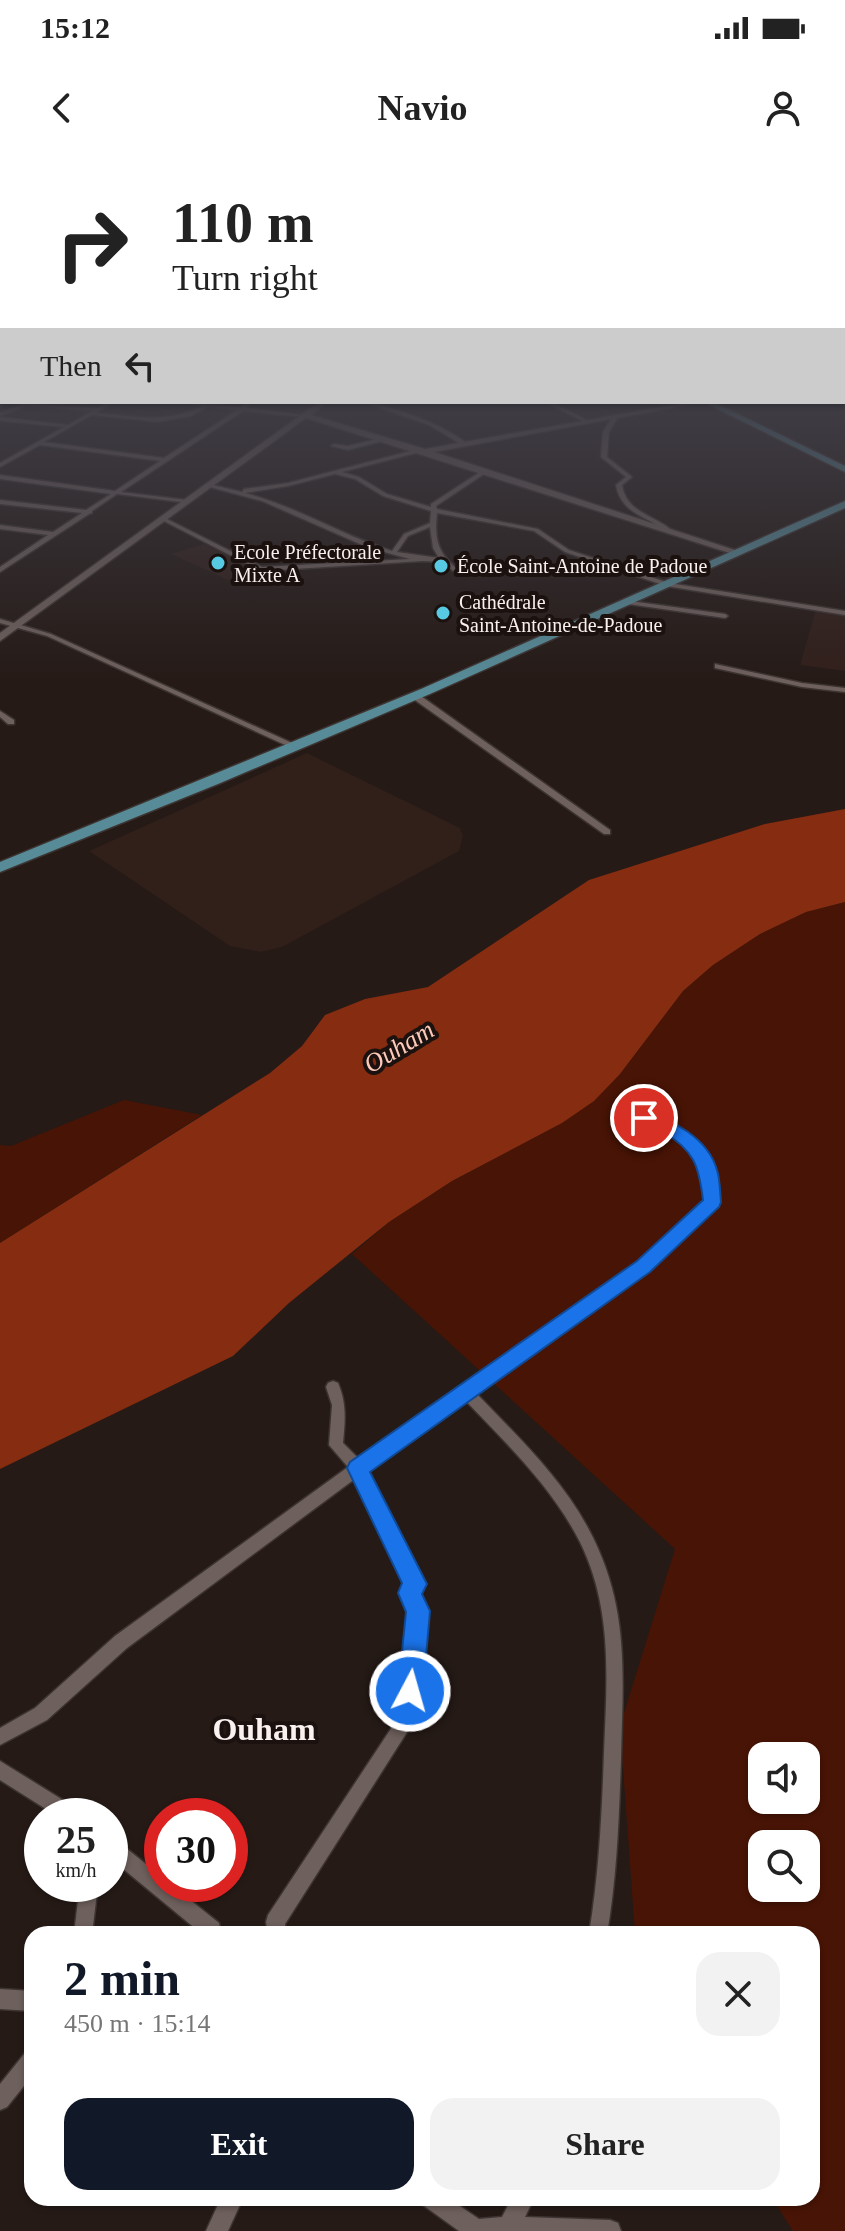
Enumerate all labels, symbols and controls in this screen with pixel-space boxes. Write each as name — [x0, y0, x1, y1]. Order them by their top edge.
text: 15:12 — [40, 11, 110, 44]
icon: back — [40, 86, 84, 130]
icon: person — [761, 86, 805, 130]
text: Navio — [378, 88, 468, 128]
icon: right — [40, 192, 144, 296]
text: 110 m — [172, 192, 314, 254]
text: Turn right — [172, 258, 318, 298]
icon: left — [118, 344, 162, 388]
text: Then — [40, 349, 102, 382]
place label: Ecole Préfectorale Mixte A — [234, 541, 381, 586]
marker: Ecole Préfectorale Mixte A — [209, 554, 227, 572]
place label: École Saint-Antoine de Padoue — [457, 555, 708, 577]
marker: École Saint-Antoine de Padoue — [432, 557, 450, 575]
place label: Cathédrale Saint-Antoine-de-Padoue — [459, 591, 662, 636]
marker: Cathédrale Saint-Antoine-de-Padoue — [434, 604, 452, 622]
water label: Ouham — [359, 1015, 439, 1079]
pin — [610, 1084, 678, 1152]
icon: arrive — [622, 1096, 666, 1140]
position arrow — [368, 1649, 452, 1733]
district label: Ouham — [212, 1711, 316, 1747]
map controls — [748, 1742, 820, 1902]
button: sound — [748, 1742, 820, 1814]
speed limit sign: 30 — [144, 1798, 248, 1902]
text: 25 — [56, 1817, 96, 1862]
button: search — [748, 1830, 820, 1902]
text: km/h — [55, 1859, 97, 1881]
text: 2 min — [64, 1952, 180, 2005]
button: close — [696, 1952, 780, 2036]
text: 450 m · 15:14 — [64, 2009, 211, 2038]
button: Exit — [64, 2098, 414, 2190]
button: Share — [430, 2098, 780, 2190]

